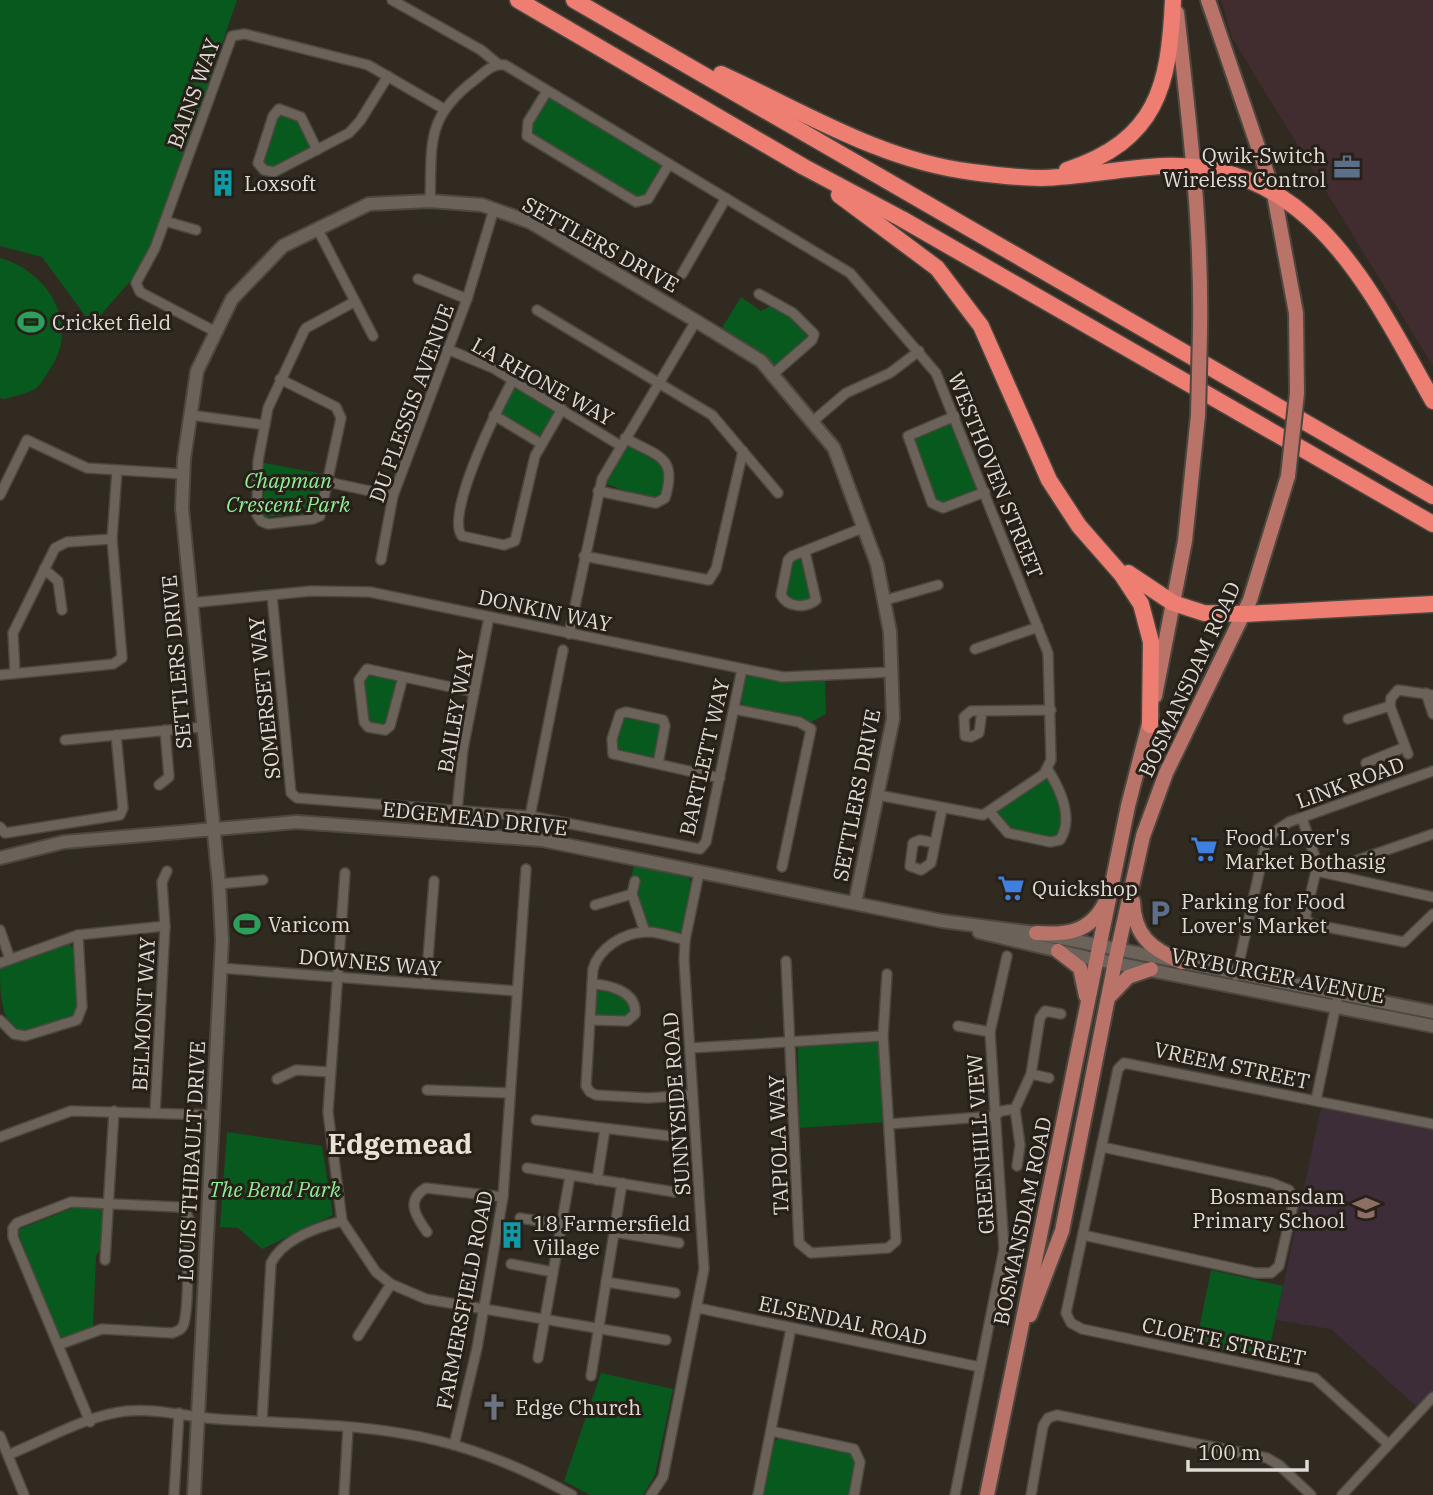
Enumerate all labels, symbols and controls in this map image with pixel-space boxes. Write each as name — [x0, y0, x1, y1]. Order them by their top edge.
street label: BAINS WAY — [160, 34, 226, 152]
place label: Qwik-Switch Wireless Control — [1162, 141, 1326, 193]
office icon: Qwik-Switch Wireless Control — [1332, 152, 1362, 182]
building icon: Loxsoft — [208, 168, 238, 198]
place label: Loxsoft — [244, 169, 316, 197]
street label: SETTLERS DRIVE — [518, 189, 684, 299]
street label: DU PLESSIS AVENUE — [362, 300, 460, 506]
sports icon: Cricket field — [16, 307, 46, 337]
place label: Cricket field — [52, 308, 171, 336]
street label: LA RHONE WAY — [467, 330, 619, 432]
street label: WESTHOVEN STREET — [942, 368, 1050, 582]
park label: Chapman Crescent Park — [226, 466, 351, 518]
street label: SETTLERS DRIVE — [154, 574, 198, 750]
street label: BOSMANSDAM ROAD — [1131, 577, 1247, 781]
street label: DONKIN WAY — [476, 582, 614, 638]
street label: SOMERSET WAY — [242, 615, 286, 781]
street label: BAILEY WAY — [430, 647, 480, 775]
street label: BARTLETT WAY — [672, 676, 736, 838]
street label: SETTLERS DRIVE — [826, 707, 886, 883]
street label: LINK ROAD — [1292, 749, 1408, 815]
street label: EDGEMEAD DRIVE — [381, 794, 569, 842]
place label: Food Lover's Market Bothasig — [1225, 823, 1386, 875]
supermarket icon: Food Lover's Market Bothasig — [1189, 834, 1219, 864]
supermarket icon: Quickshop — [996, 873, 1026, 903]
place label: Quickshop — [1032, 874, 1138, 902]
place label: Parking for Food Lover's Market — [1181, 887, 1346, 939]
parking icon: Parking for Food Lover's Market — [1145, 898, 1175, 928]
sports icon: Varicom — [232, 909, 262, 939]
place label: Varicom — [268, 910, 350, 938]
street label: BELMONT WAY — [125, 936, 161, 1092]
street label: VRYBURGER AVENUE — [1169, 940, 1387, 1010]
street label: DOWNES WAY — [297, 942, 443, 982]
street label: SUNNYSIDE ROAD — [656, 1011, 696, 1197]
street label: VREEM STREET — [1151, 1035, 1313, 1095]
street label: LOUIS THIBAULT DRIVE — [171, 1040, 211, 1282]
street label: GREENHILL VIEW — [960, 1053, 1000, 1235]
street label: TAPIOLA WAY — [762, 1074, 794, 1216]
street label: BOSMANSDAM ROAD — [986, 1114, 1058, 1328]
district label: Edgemead — [328, 1125, 472, 1162]
park label: The Bend Park — [209, 1175, 342, 1203]
place label: Bosmansdam Primary School — [1192, 1182, 1345, 1234]
street label: FARMERSFIELD ROAD — [429, 1188, 499, 1412]
school or university icon: Bosmansdam Primary School — [1351, 1193, 1381, 1223]
place label: 18 Farmersfield Village — [533, 1209, 691, 1261]
building icon: 18 Farmersfield Village — [497, 1220, 527, 1250]
street label: ELSENDAL ROAD — [756, 1288, 930, 1352]
street label: CLOETE STREET — [1140, 1310, 1308, 1372]
church icon: Edge Church — [479, 1392, 509, 1422]
place label: Edge Church — [515, 1393, 641, 1421]
scale bar — [1188, 1428, 1307, 1472]
text: 100 m — [1198, 1438, 1261, 1466]

